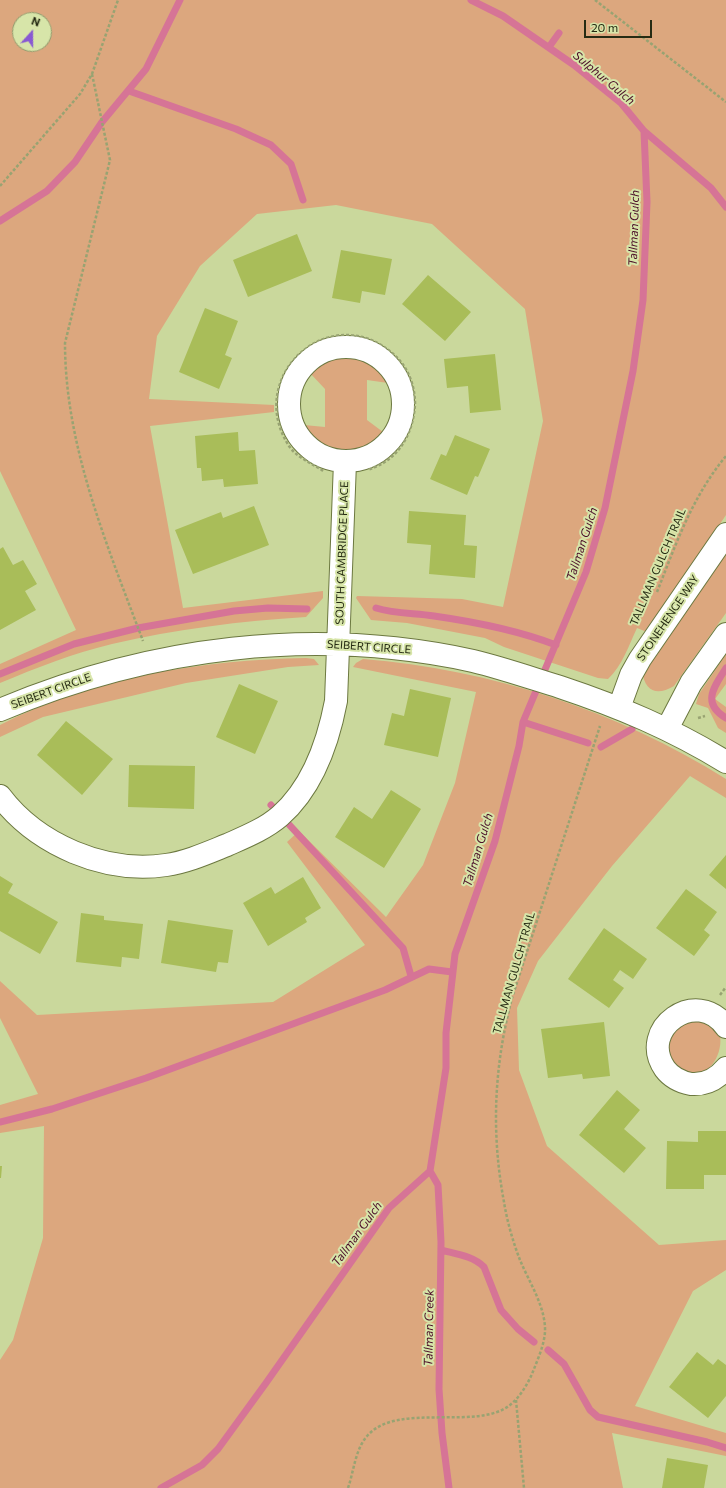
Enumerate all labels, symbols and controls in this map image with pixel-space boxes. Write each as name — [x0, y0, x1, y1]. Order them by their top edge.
north arrow — [12, 12, 52, 52]
scale bar — [586, 12, 654, 38]
text: N — [30, 14, 42, 29]
text: 20 m — [591, 20, 618, 34]
water label: Sulphur Gulch — [570, 48, 638, 108]
water label: Tallman Gulch — [625, 190, 643, 266]
street label: SOUTH CAMBRIDGE PLACE — [333, 481, 351, 625]
water label: Tallman Gulch — [563, 505, 601, 583]
street label: TALLMAN GULCH TRAIL — [627, 506, 689, 628]
street label: STONEHENGE WAY — [634, 573, 702, 663]
street label: SEIBERT CIRCLE — [327, 637, 411, 657]
street label: SEIBERT CIRCLE — [9, 670, 93, 712]
water label: Tallman Gulch — [460, 811, 496, 889]
street label: TALLMAN GULCH TRAIL — [490, 910, 538, 1036]
water label: Tallman Gulch — [329, 1199, 385, 1269]
water label: Tallman Creek — [421, 1289, 437, 1367]

